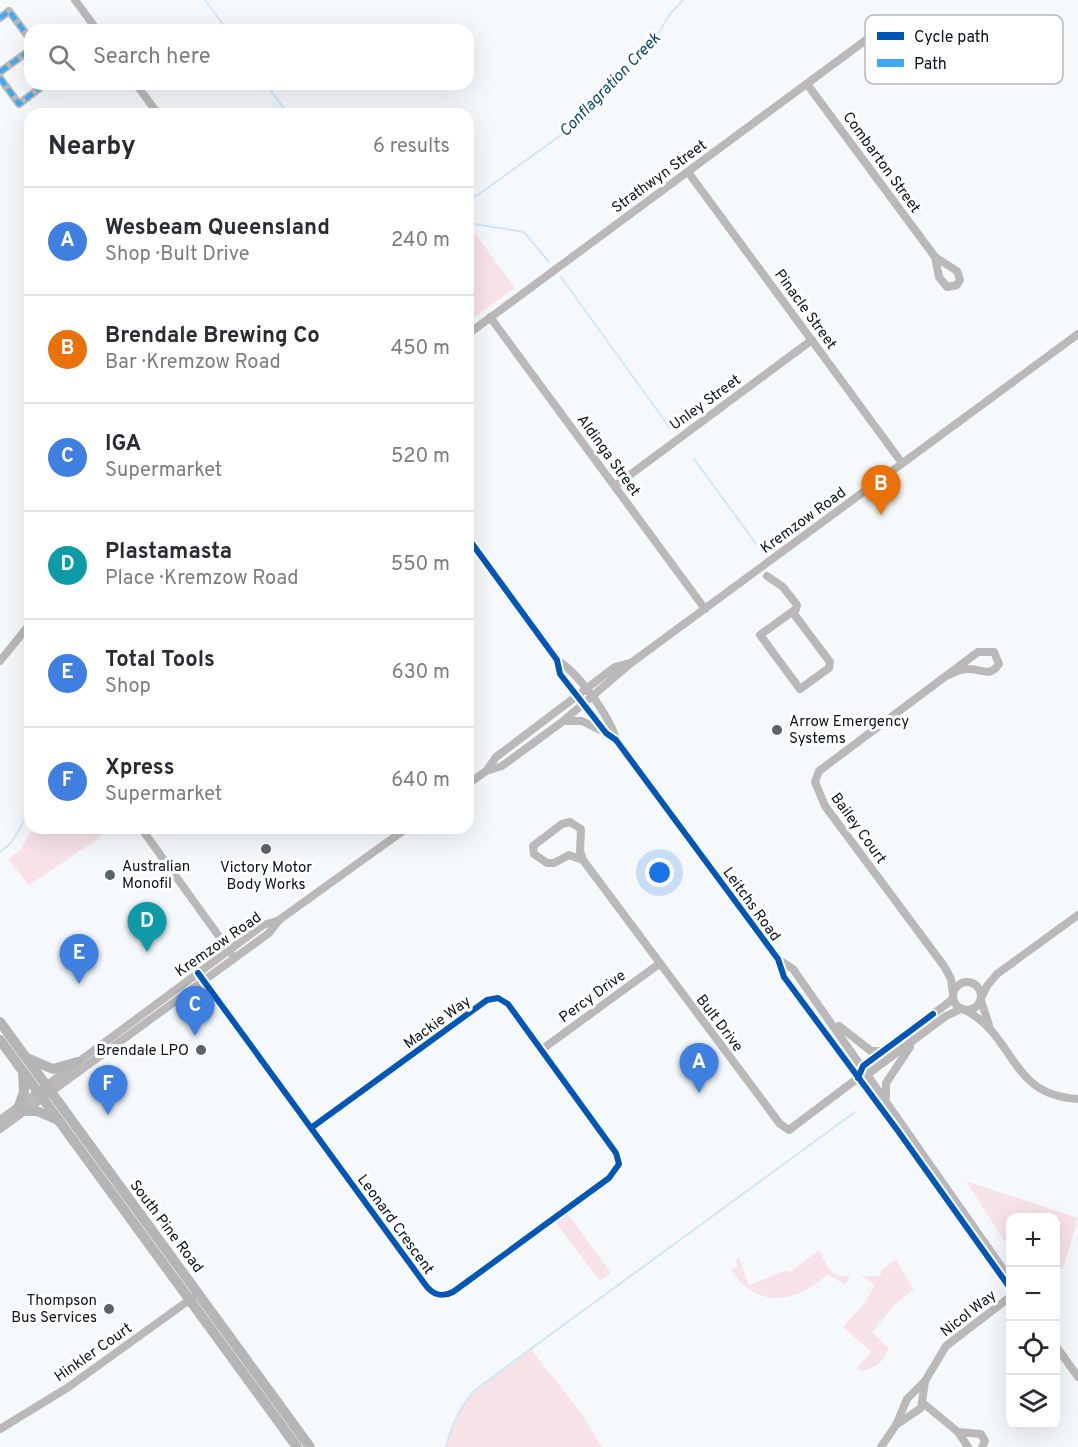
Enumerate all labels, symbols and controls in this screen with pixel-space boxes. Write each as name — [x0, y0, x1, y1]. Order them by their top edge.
legend — [865, 15, 1063, 84]
search box — [24, 24, 474, 90]
water label: Conflagration Creek — [556, 28, 666, 142]
text: Cycle path — [914, 28, 989, 48]
icon: search — [45, 41, 78, 74]
text: Search here — [93, 44, 211, 71]
text: Path — [914, 55, 947, 75]
street label: Combarton Street — [838, 108, 924, 217]
text: Nearby — [48, 131, 136, 164]
text: 6 results — [373, 134, 450, 160]
street label: Strathwyn Street — [609, 136, 711, 218]
text: Wesbeam Queensland — [105, 215, 330, 242]
text: A — [60, 228, 75, 254]
text: 240 m — [391, 228, 450, 254]
text: Shop · Bult Drive — [105, 242, 250, 268]
street label: Pinacle Street — [769, 266, 840, 354]
text: Brendale Brewing Co — [105, 323, 320, 350]
text: B — [61, 336, 74, 362]
text: 450 m — [391, 336, 450, 362]
text: Bar · Kremzow Road — [105, 350, 281, 376]
street label: Unley Street — [667, 371, 745, 435]
street label: Aldinga Street — [572, 411, 644, 500]
text: IGA — [105, 431, 141, 458]
text: C — [61, 444, 74, 470]
text: 520 m — [391, 444, 450, 470]
text: Supermarket — [105, 458, 222, 484]
pin: B — [862, 466, 900, 515]
street label: Kremzow Road — [757, 484, 850, 559]
text: Plastamasta — [105, 539, 232, 566]
text: D — [60, 552, 75, 578]
text: 550 m — [391, 552, 450, 578]
text: Place · Kremzow Road — [105, 566, 299, 592]
text: Total Tools — [105, 647, 215, 674]
text: E — [61, 660, 74, 686]
text: 630 m — [392, 660, 450, 686]
text: Shop — [105, 674, 151, 700]
place label: Arrow Emergency Systems — [789, 713, 909, 749]
marker: Arrow Emergency Systems — [770, 723, 784, 737]
text: Xpress — [105, 755, 175, 782]
text: F — [62, 768, 73, 794]
text: 640 m — [391, 768, 450, 794]
text: Supermarket — [105, 782, 222, 808]
street label: Bailey Court — [826, 790, 890, 868]
marker: Victory Motor Body Works — [259, 842, 273, 856]
place label: Australian Monofil — [122, 858, 190, 894]
your location — [645, 858, 674, 887]
place label: Victory Motor Body Works — [220, 859, 312, 895]
street label: Leitchs Road — [718, 864, 784, 946]
marker: Australian Monofil — [103, 868, 117, 882]
pin: D — [128, 902, 166, 952]
street label: Kremzow Road — [172, 909, 266, 982]
pin: E — [60, 934, 98, 984]
street label: Percy Drive — [556, 967, 630, 1028]
pin: C — [176, 986, 214, 1036]
street label: Bult Drive — [691, 991, 747, 1056]
street label: Mackie Way — [401, 992, 475, 1054]
place label: Brendale LPO — [96, 1042, 189, 1061]
marker: Brendale LPO — [194, 1043, 208, 1057]
pin: A — [680, 1044, 718, 1093]
pin: F — [88, 1066, 128, 1115]
street label: Leonard Crescent — [352, 1171, 437, 1279]
street label: South Pine Road — [125, 1177, 207, 1277]
map controls — [1006, 1213, 1060, 1429]
button: + — [1006, 1213, 1060, 1267]
button: − — [1006, 1267, 1060, 1321]
street label: Nicol Way — [937, 1286, 1001, 1342]
place label: Thompson Bus Services — [11, 1292, 97, 1328]
marker: Thompson Bus Services — [102, 1302, 116, 1316]
street label: Hinkler Court — [51, 1319, 136, 1387]
button: locate — [1006, 1321, 1060, 1375]
button: layers — [1006, 1375, 1060, 1429]

